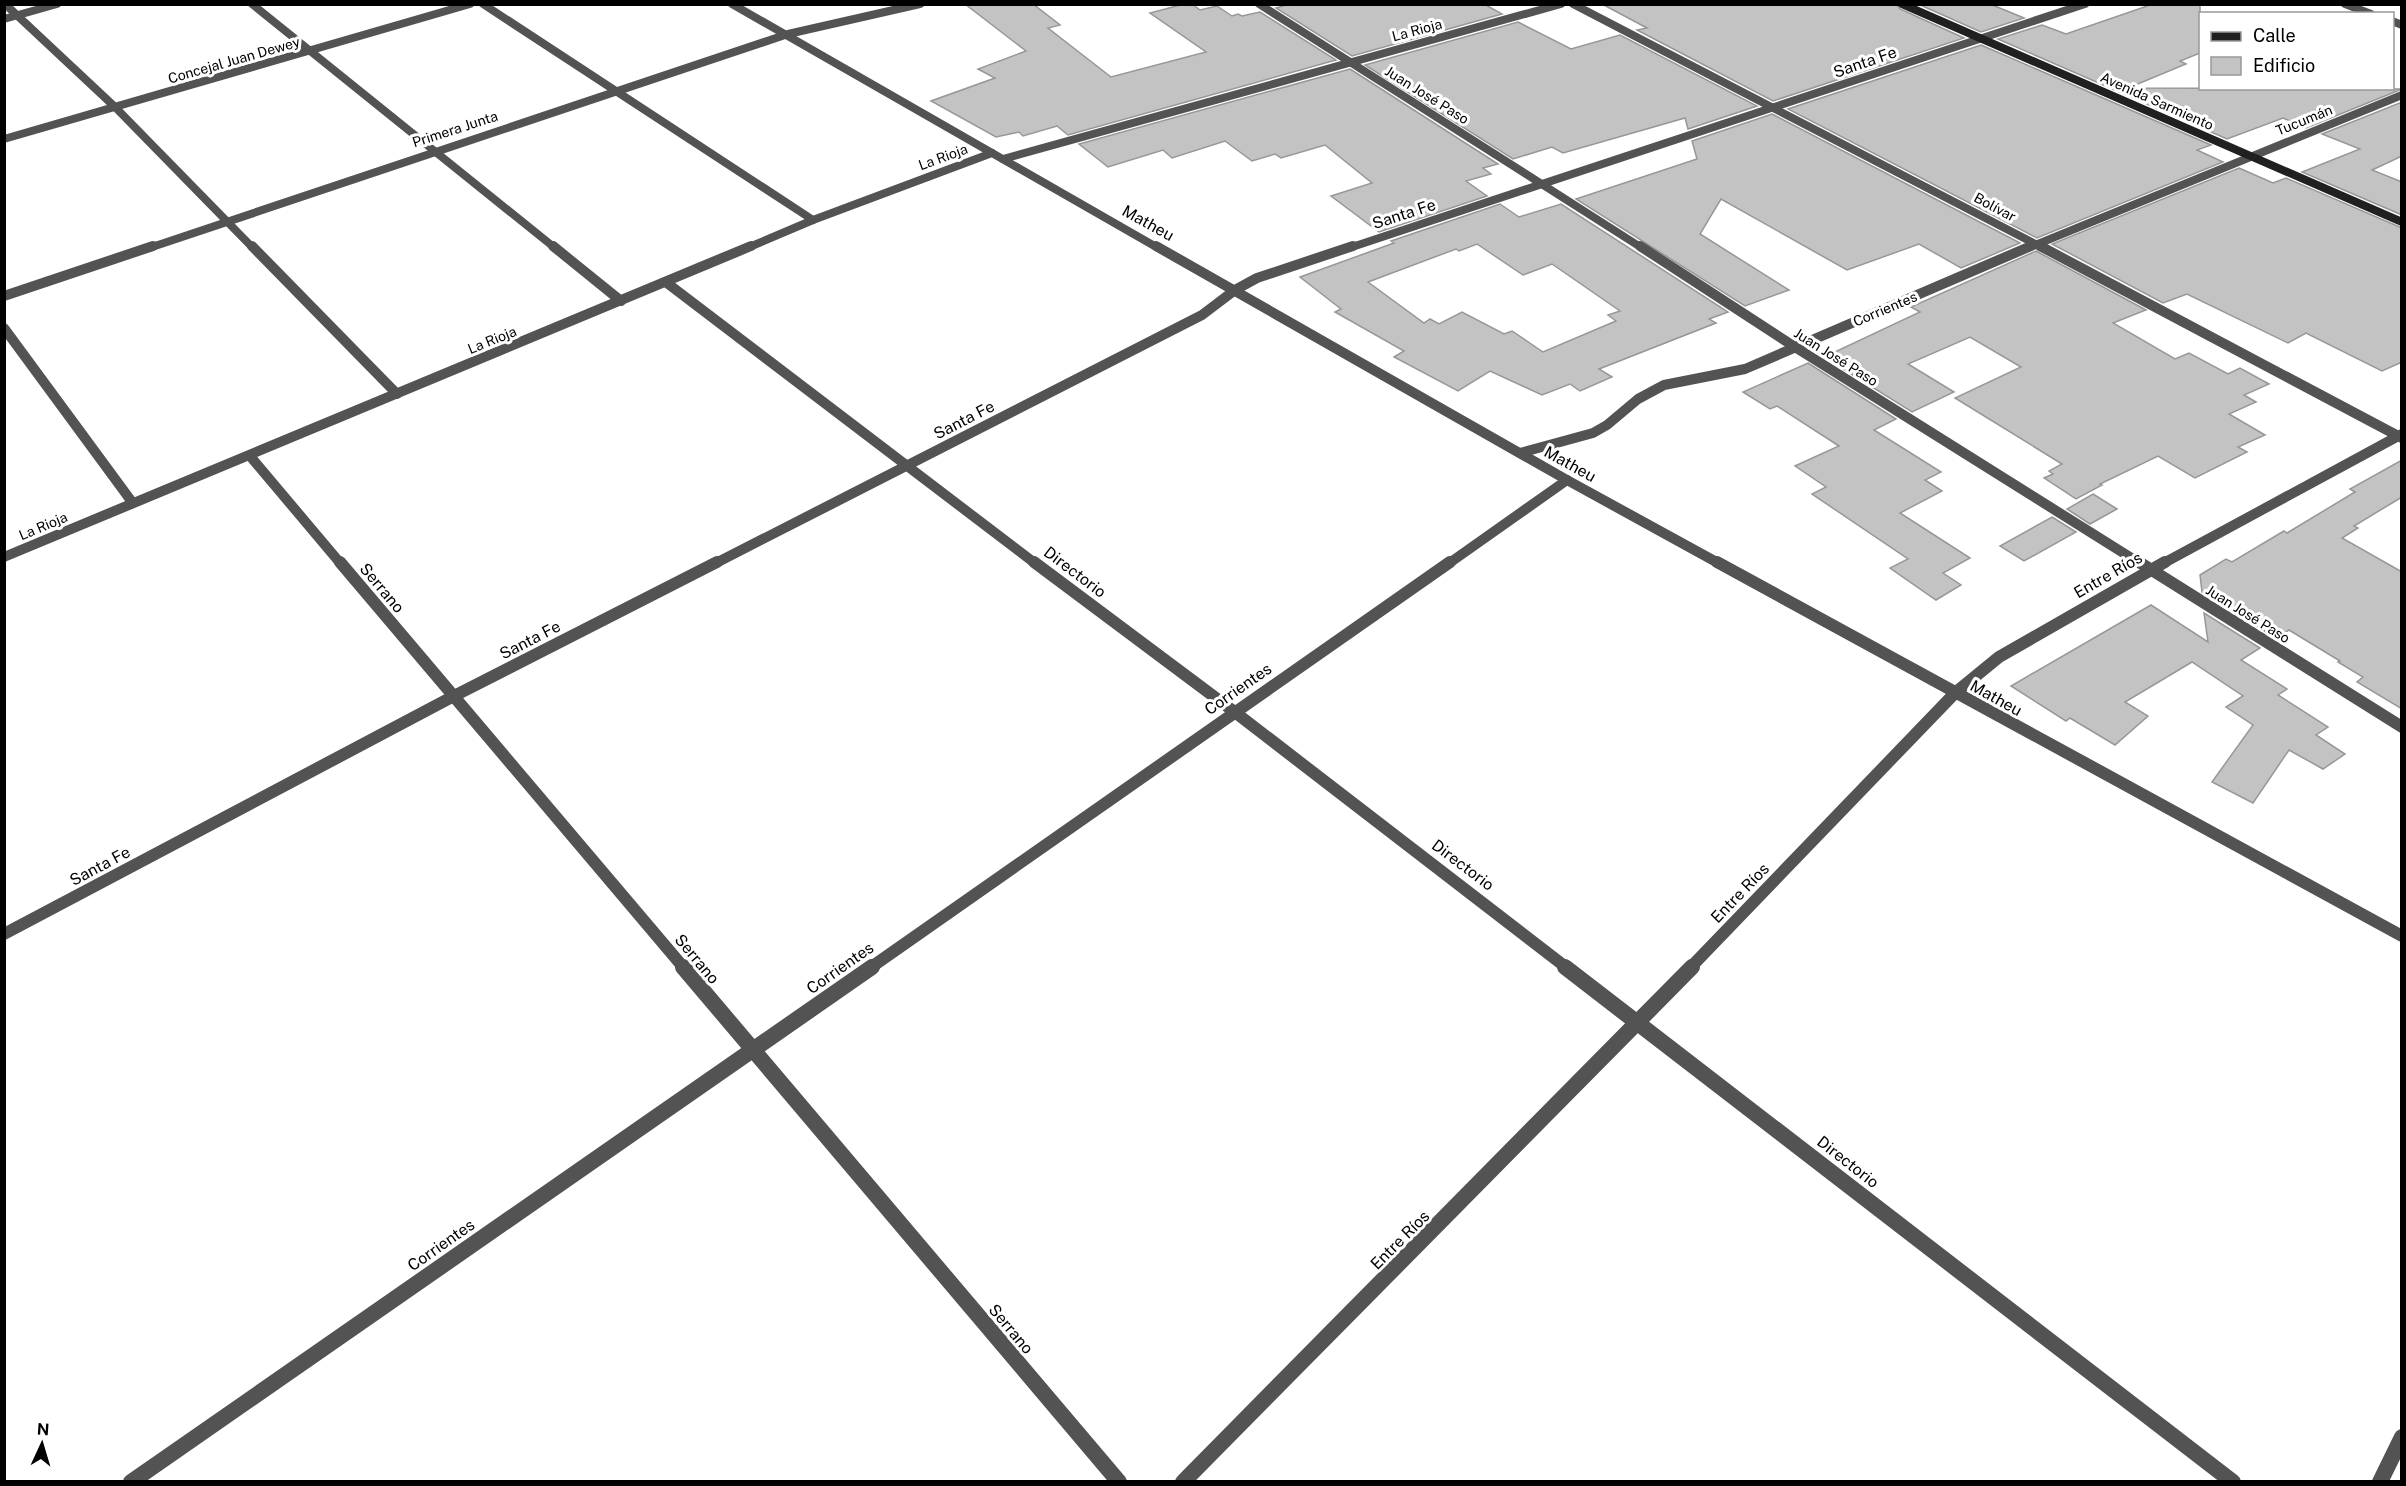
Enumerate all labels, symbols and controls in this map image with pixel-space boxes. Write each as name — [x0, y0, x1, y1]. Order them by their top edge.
legend — [2199, 12, 2394, 90]
street label: La Rioja — [1390, 16, 1444, 44]
text: Calle — [2253, 25, 2296, 46]
street label: Concejal Juan Dewey — [166, 33, 302, 87]
street label: Santa Fe — [1831, 42, 1899, 82]
text: Edificio — [2253, 55, 2315, 76]
street label: Juan José Paso — [1382, 63, 1472, 127]
street label: Avenida Sarmiento — [2098, 69, 2216, 133]
street label: Tucumán — [2273, 101, 2335, 139]
street label: Primera Junta — [410, 108, 500, 150]
street label: La Rioja — [916, 141, 970, 173]
street label: Bolívar — [1971, 189, 2019, 225]
street label: Santa Fe — [1370, 195, 1438, 233]
street label: Matheu — [1119, 201, 1177, 245]
street label: Corrientes — [1851, 288, 1919, 330]
street label: La Rioja — [465, 323, 519, 357]
street label: Juan José Paso — [1791, 325, 1881, 389]
street label: Santa Fe — [930, 397, 998, 443]
street label: Matheu — [1541, 442, 1599, 486]
street label: La Rioja — [16, 509, 70, 543]
street label: Directorio — [1040, 542, 1110, 602]
street label: Entre Ríos — [2071, 548, 2145, 602]
street label: Serrano — [356, 559, 408, 617]
street label: Juan José Paso — [2203, 582, 2293, 646]
street label: Santa Fe — [496, 617, 564, 663]
street label: Corrientes — [1201, 659, 1275, 719]
street label: Matheu — [1967, 676, 2025, 720]
street label: Directorio — [1428, 835, 1498, 895]
street label: Santa Fe — [67, 842, 133, 890]
street label: Entre Ríos — [1707, 859, 1773, 927]
street label: Serrano — [671, 930, 723, 988]
street label: Corrientes — [803, 938, 877, 998]
street label: Directorio — [1813, 1132, 1883, 1192]
street label: Entre Ríos — [1367, 1207, 1433, 1273]
street label: Corrientes — [404, 1215, 478, 1275]
street label: Serrano — [985, 1300, 1037, 1358]
north arrow — [12, 1414, 72, 1474]
text: N — [36, 1420, 50, 1439]

